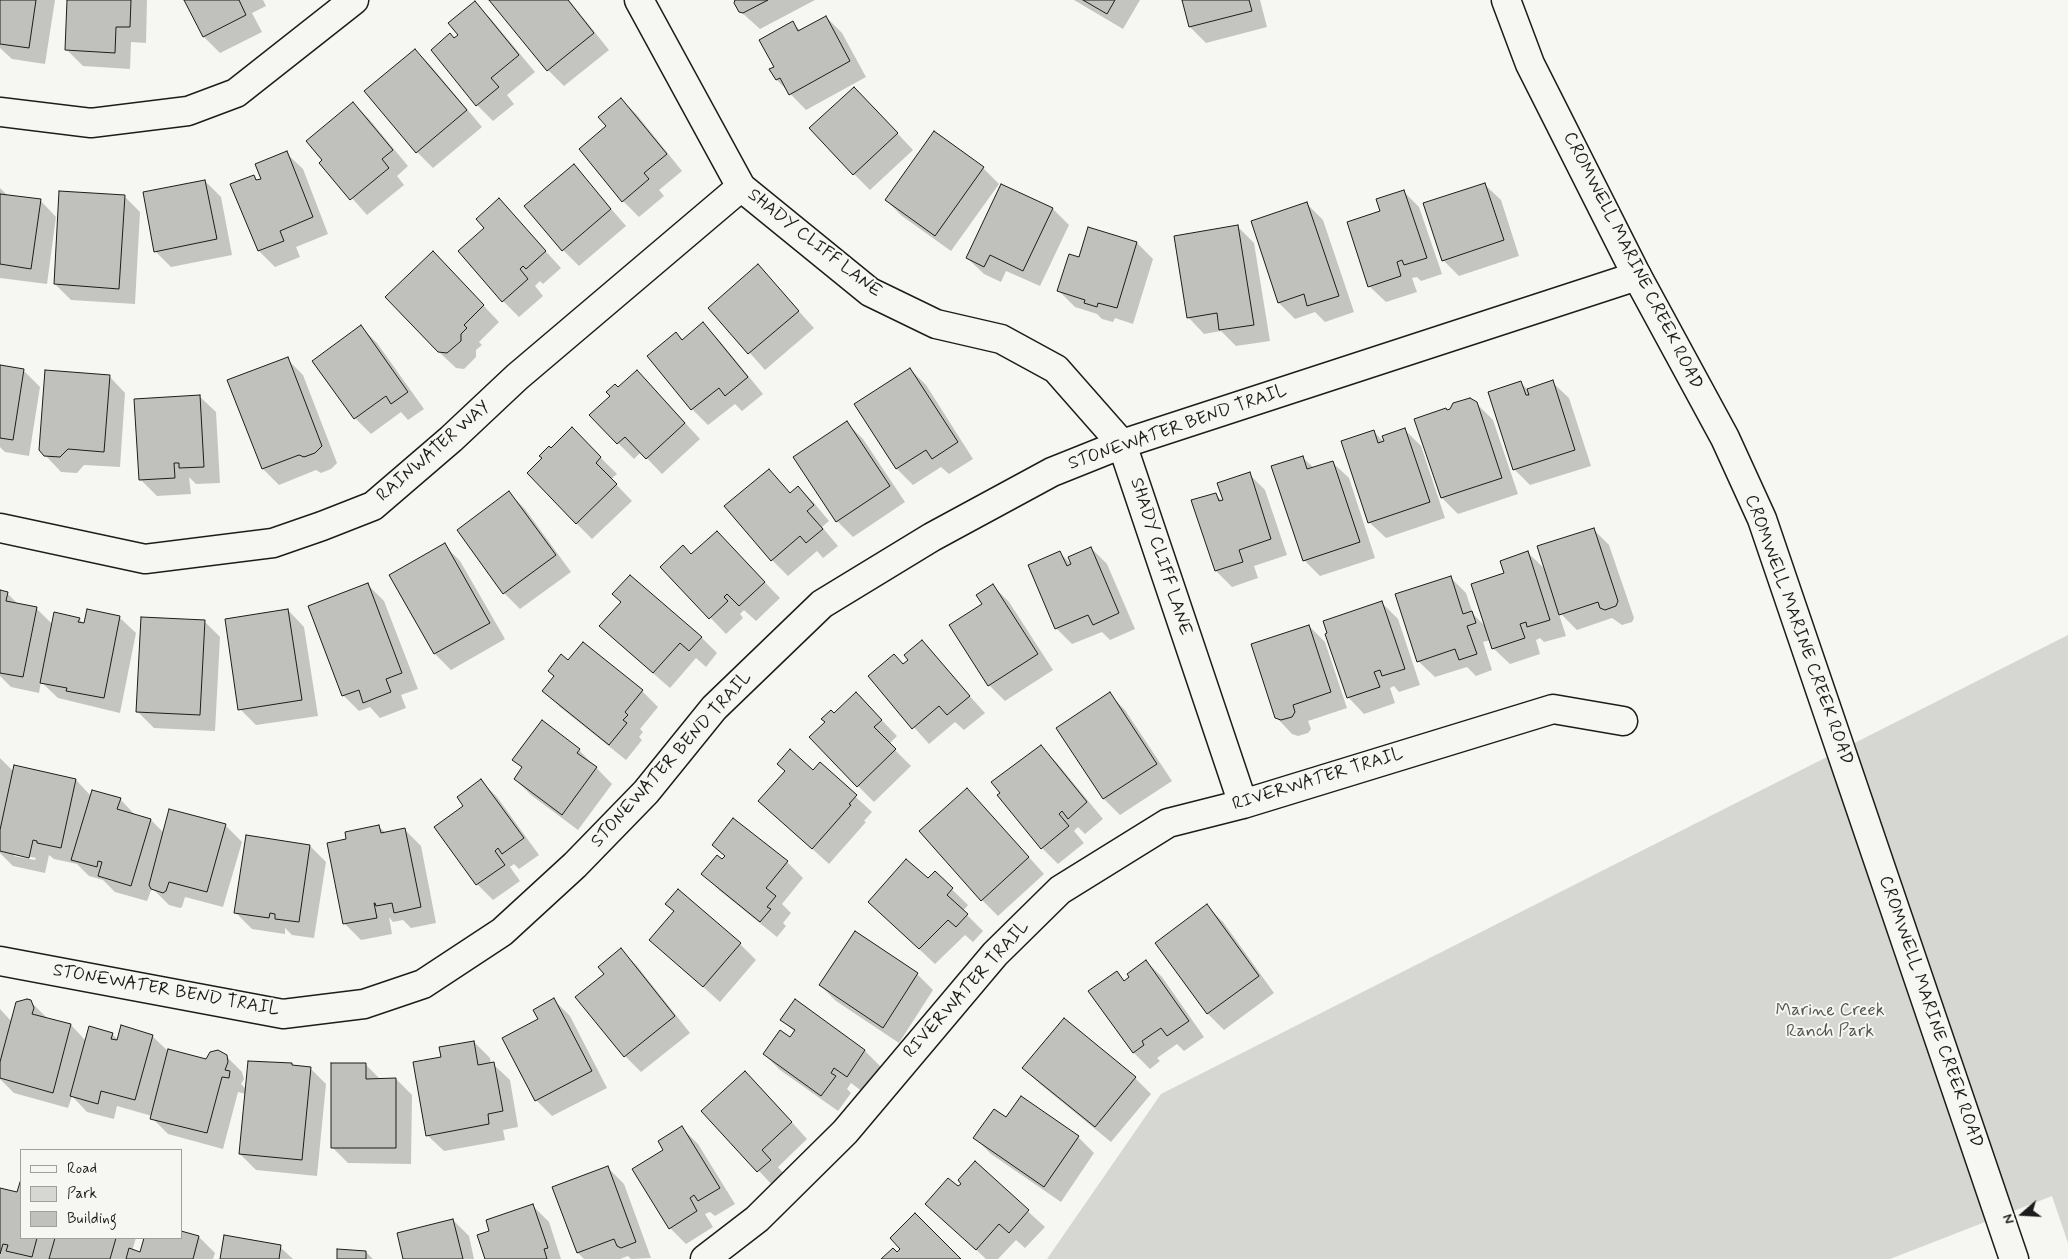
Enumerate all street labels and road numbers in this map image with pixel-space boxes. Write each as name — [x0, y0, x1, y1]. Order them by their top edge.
street label: CROMWELL MARINE CREEK ROAD — [1557, 129, 1707, 393]
street label: SHADY CLIFF LANE — [743, 185, 885, 303]
street label: STONEWATER BEND TRAIL — [1066, 380, 1290, 476]
street label: RAINWATER WAY — [373, 397, 495, 507]
street label: SHADY CLIFF LANE — [1124, 475, 1196, 639]
street label: CROMWELL MARINE CREEK ROAD — [1739, 492, 1857, 768]
street label: STONEWATER BEND TRAIL — [587, 667, 757, 853]
street label: RIVERWATER TRAIL — [1230, 744, 1406, 816]
street label: CROMWELL MARINE CREEK ROAD — [1873, 873, 1987, 1151]
street label: RIVERWATER TRAIL — [900, 917, 1034, 1063]
street label: STONEWATER BEND TRAIL — [51, 960, 281, 1022]

